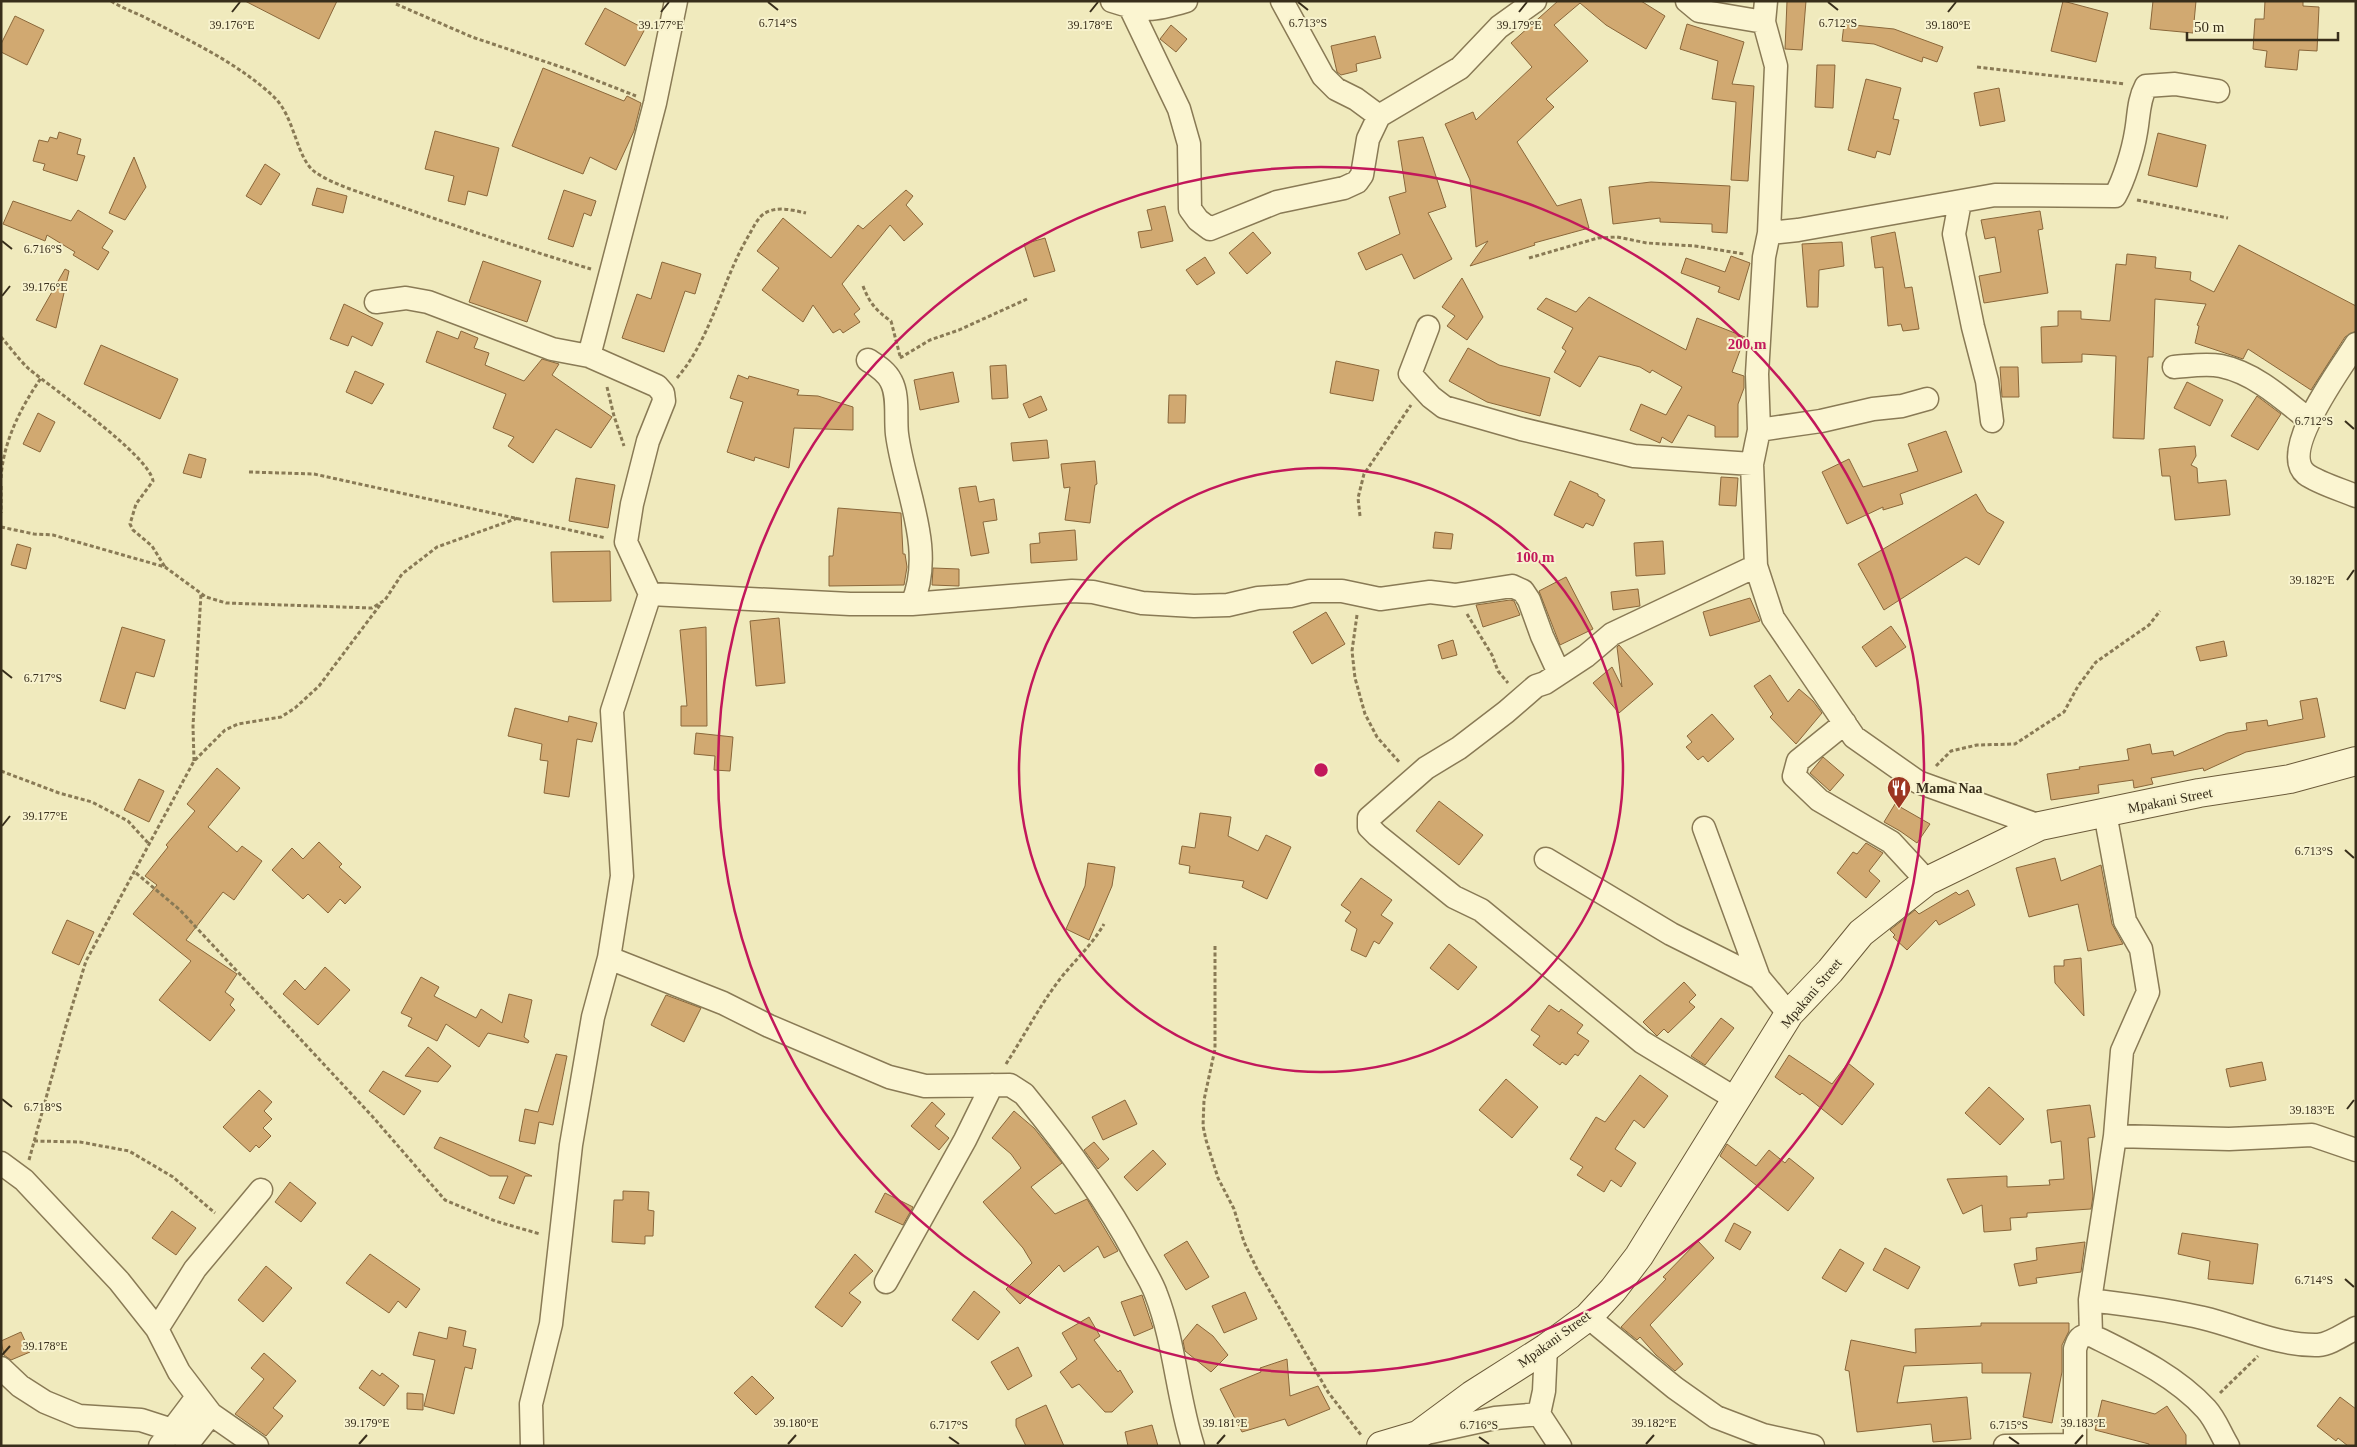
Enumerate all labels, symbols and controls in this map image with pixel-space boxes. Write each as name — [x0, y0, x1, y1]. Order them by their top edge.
scale bar — [2187, 10, 2338, 42]
text: 6.714°S — [759, 16, 797, 30]
text: 6.713°S — [1289, 16, 1327, 30]
text: 6.712°S — [1819, 16, 1857, 30]
text: 39.176°E — [209, 18, 255, 32]
text: 39.177°E — [638, 18, 684, 32]
text: 39.178°E — [1067, 18, 1113, 32]
text: 39.179°E — [1496, 18, 1542, 32]
text: 39.180°E — [1925, 18, 1971, 32]
text: 50 m — [2194, 19, 2225, 35]
text: 6.716°S — [24, 242, 62, 256]
text: 39.176°E — [22, 280, 68, 294]
text: 200 m — [1728, 336, 1767, 352]
text: 6.712°S — [2295, 414, 2333, 428]
text: 100 m — [1516, 549, 1555, 565]
text: 39.182°E — [2289, 573, 2335, 587]
text: 6.717°S — [24, 671, 62, 685]
centre of rings — [1312, 761, 1330, 779]
restaurant icon: Mama Naa — [1886, 775, 1912, 809]
place label: Mama Naa — [1916, 781, 1983, 796]
street label: Mpakani Street — [2126, 785, 2214, 816]
text: 39.177°E — [22, 809, 68, 823]
text: 6.713°S — [2295, 844, 2333, 858]
street label: Mpakani Street — [1778, 956, 1845, 1031]
text: 6.718°S — [24, 1100, 62, 1114]
text: 39.183°E — [2289, 1103, 2335, 1117]
text: 6.714°S — [2295, 1273, 2333, 1287]
street label: Mpakani Street — [1515, 1308, 1594, 1371]
text: 39.178°E — [22, 1339, 68, 1353]
text: 39.179°E — [344, 1416, 390, 1430]
text: 39.180°E — [773, 1416, 819, 1430]
text: 39.181°E — [1202, 1416, 1248, 1430]
text: 39.182°E — [1631, 1416, 1677, 1430]
text: 39.183°E — [2060, 1416, 2106, 1430]
text: 6.717°S — [930, 1418, 968, 1432]
text: 6.716°S — [1460, 1418, 1498, 1432]
text: 6.715°S — [1990, 1418, 2028, 1432]

